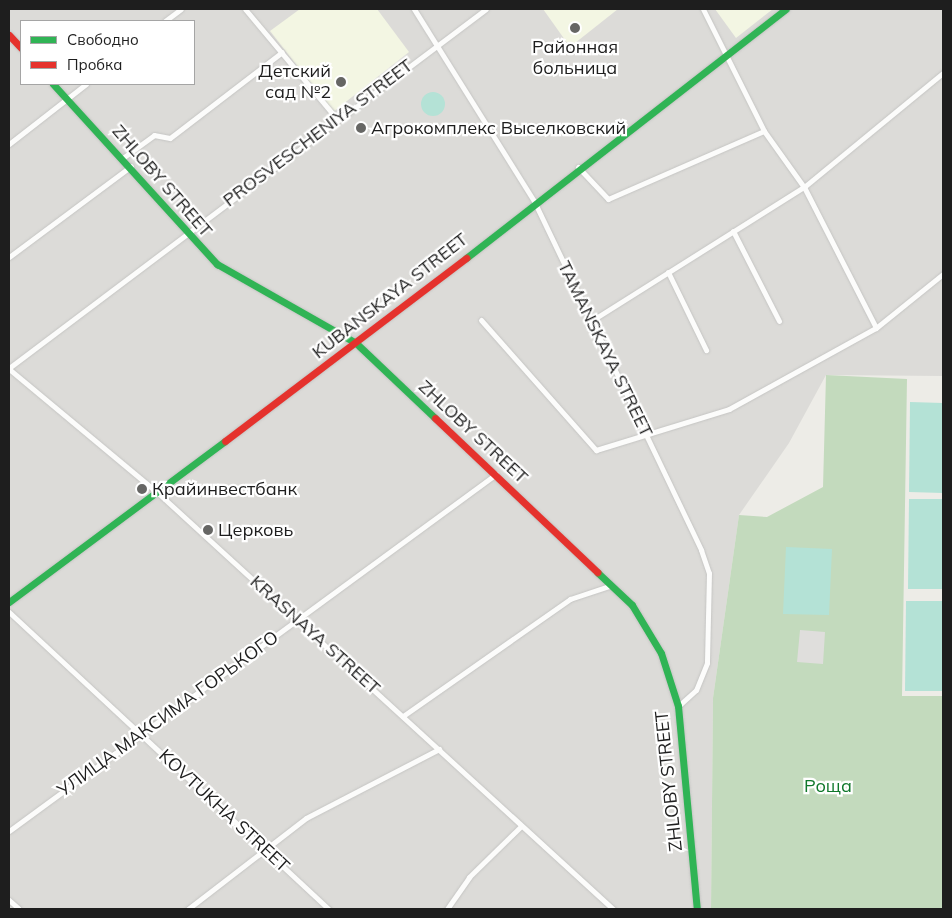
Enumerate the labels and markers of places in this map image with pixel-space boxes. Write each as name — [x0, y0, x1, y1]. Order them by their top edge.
marker: Районная больница — [568, 21, 582, 35]
place label: Районная больница — [532, 37, 618, 80]
place label: Детский сад №2 — [258, 61, 331, 104]
marker: Детский сад №2 — [335, 76, 347, 88]
place label: Агрокомплекс Выселковский — [371, 117, 626, 139]
marker: Агрокомплекс Выселковский — [355, 122, 367, 134]
place label: Крайинвестбанк — [152, 478, 297, 500]
marker: Крайинвестбанк — [136, 483, 148, 495]
place label: Церковь — [218, 519, 293, 541]
marker: Церковь — [202, 524, 214, 536]

